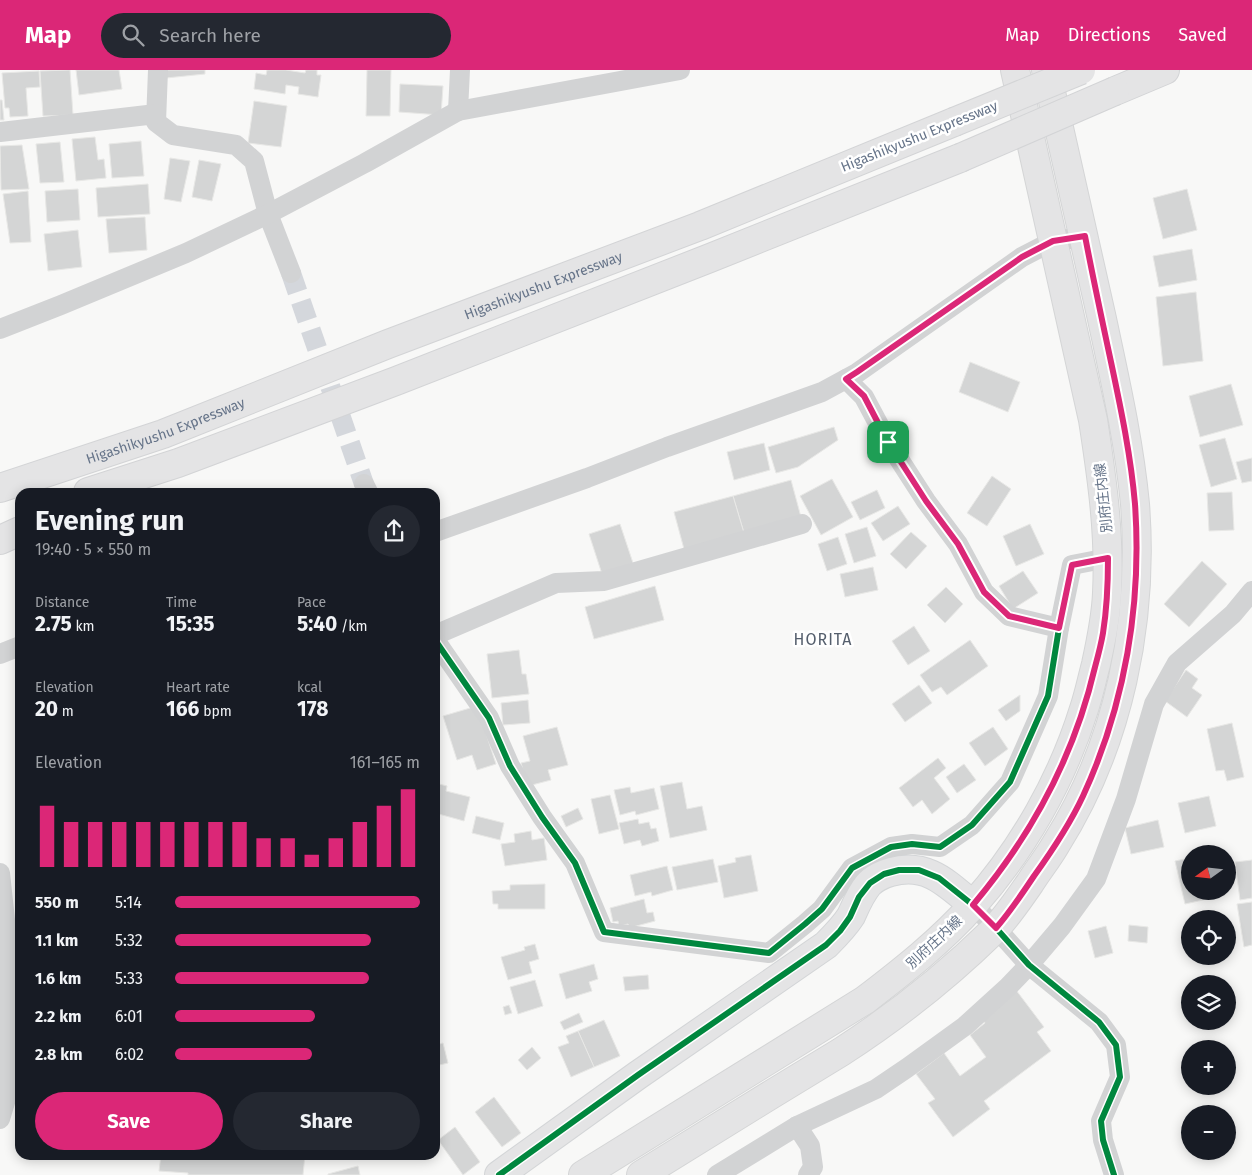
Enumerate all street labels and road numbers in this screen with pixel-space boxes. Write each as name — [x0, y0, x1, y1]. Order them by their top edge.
street label: Higashikyushu Expressway — [838, 97, 1000, 176]
street label: Higashikyushu Expressway — [462, 248, 625, 323]
street label: Higashikyushu Expressway — [84, 394, 247, 468]
street label: 別府庄内線 — [1091, 462, 1116, 534]
street label: 別府庄内線 — [903, 912, 966, 972]

